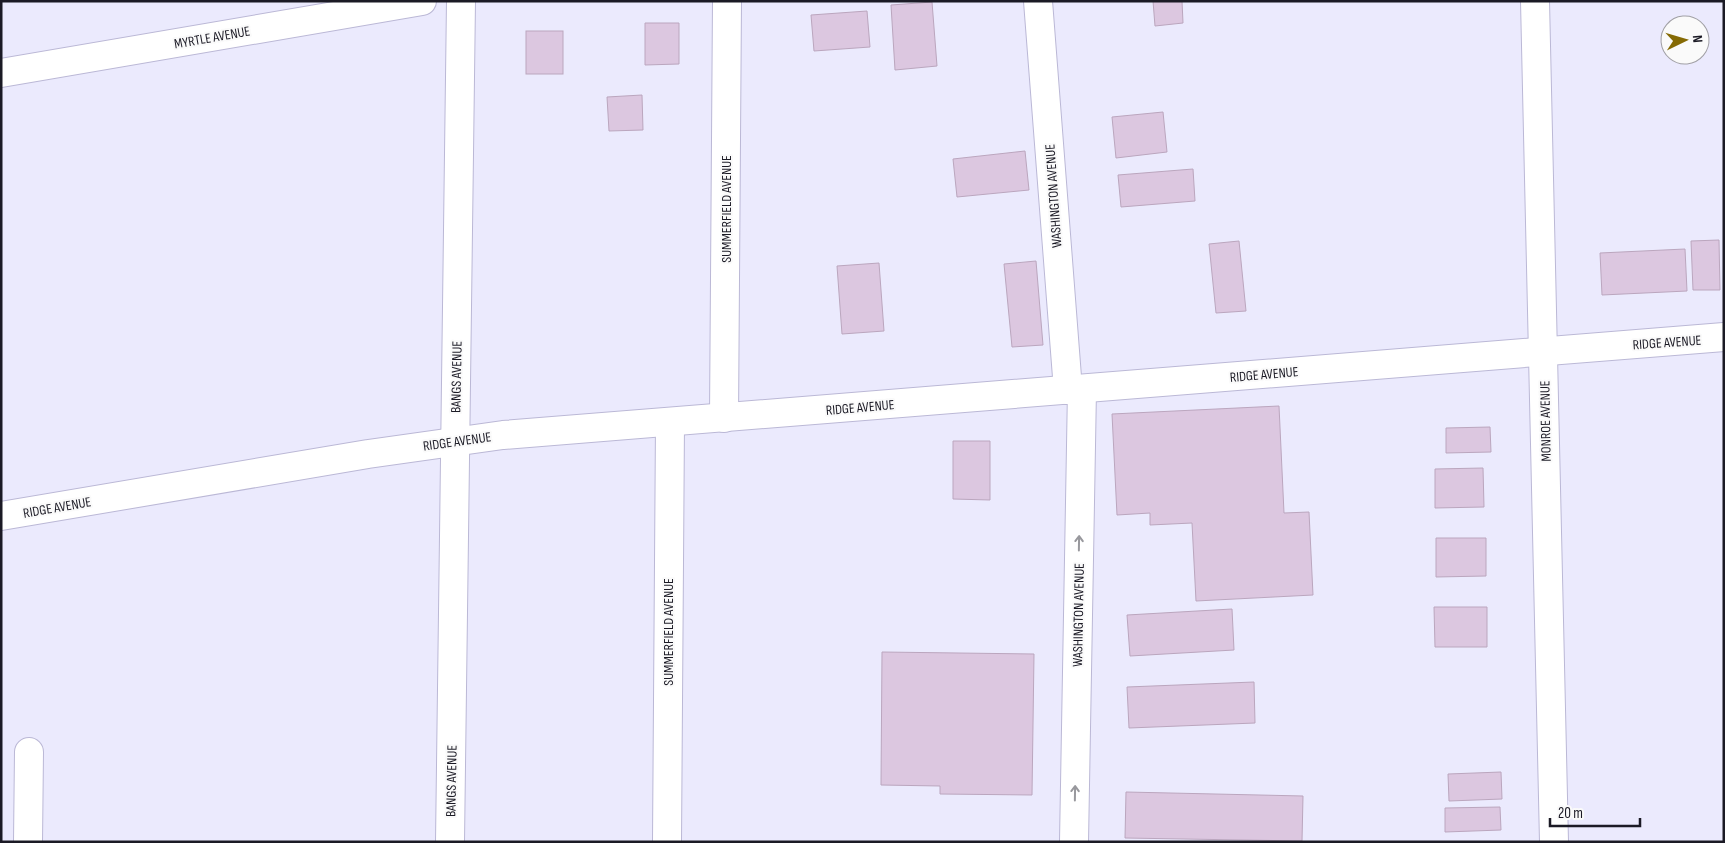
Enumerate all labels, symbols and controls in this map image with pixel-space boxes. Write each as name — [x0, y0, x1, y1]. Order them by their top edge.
north arrow — [1660, 15, 1710, 65]
street label: MYRTLE AVENUE — [173, 22, 252, 53]
text: N — [1689, 34, 1706, 43]
street label: WASHINGTON AVENUE — [1041, 143, 1066, 248]
street label: SUMMERFIELD AVENUE — [718, 155, 735, 263]
street label: RIDGE AVENUE — [1632, 332, 1702, 353]
street label: BANGS AVENUE — [447, 341, 466, 413]
street label: RIDGE AVENUE — [1229, 363, 1299, 386]
street label: MONROE AVENUE — [1536, 380, 1555, 462]
street label: RIDGE AVENUE — [825, 396, 895, 419]
street label: RIDGE AVENUE — [422, 428, 492, 455]
street label: RIDGE AVENUE — [22, 493, 93, 522]
one-way arrow — [1074, 535, 1084, 552]
street label: WASHINGTON AVENUE — [1069, 563, 1088, 667]
street label: SUMMERFIELD AVENUE — [660, 578, 677, 686]
street label: BANGS AVENUE — [442, 745, 461, 817]
one-way arrow — [1070, 785, 1080, 802]
scale bar — [1550, 796, 1640, 828]
text: 20 m — [1558, 804, 1583, 823]

